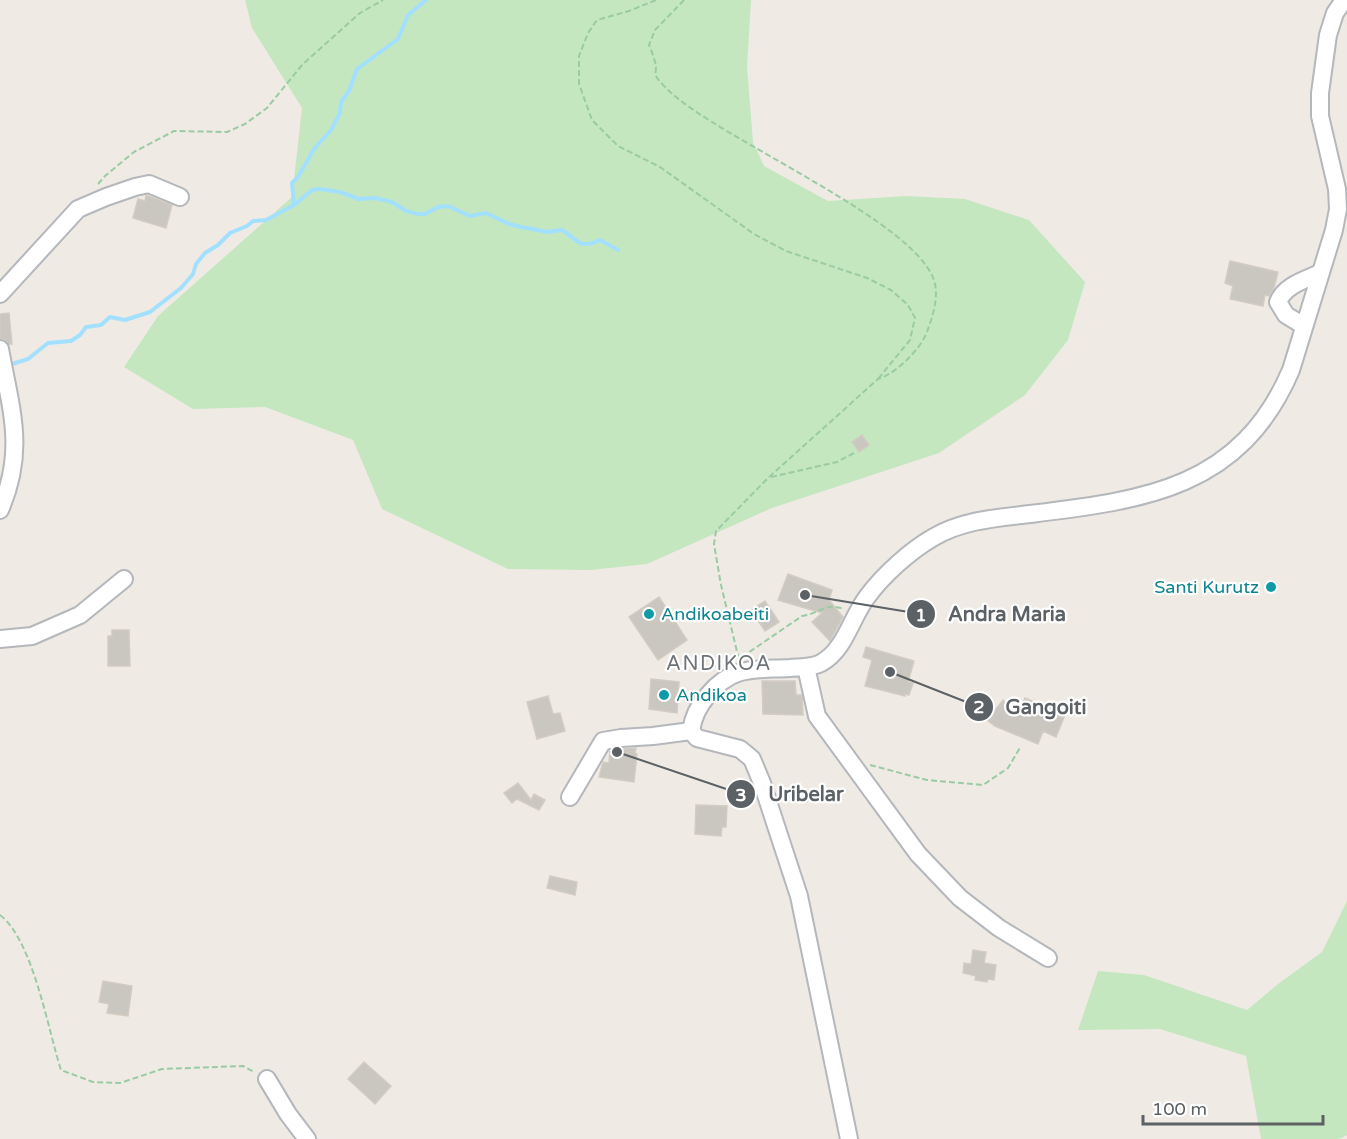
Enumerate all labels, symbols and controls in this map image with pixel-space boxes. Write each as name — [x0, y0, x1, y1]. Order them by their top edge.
place label: Santi Kurutz — [1154, 576, 1259, 598]
marker: Santi Kurutz — [1264, 580, 1278, 594]
callout: Andra Maria — [906, 595, 1078, 633]
place label: Andikoabeiti — [661, 603, 769, 625]
text: Andra Maria — [948, 603, 1066, 627]
text: 1 — [915, 604, 927, 626]
marker: Andikoabeiti — [642, 607, 656, 621]
district label: ANDIKOA — [666, 652, 772, 676]
place label: Andikoa — [676, 684, 747, 706]
marker: Andikoa — [657, 688, 671, 702]
callout: Gangoiti — [964, 688, 1099, 726]
text: 2 — [973, 696, 985, 718]
text: Gangoiti — [1006, 696, 1086, 720]
callout: Uribelar — [726, 775, 855, 813]
text: Uribelar — [768, 783, 844, 807]
text: 3 — [735, 784, 747, 806]
scale bar — [1143, 1088, 1323, 1126]
text: 100 m — [1152, 1098, 1207, 1120]

